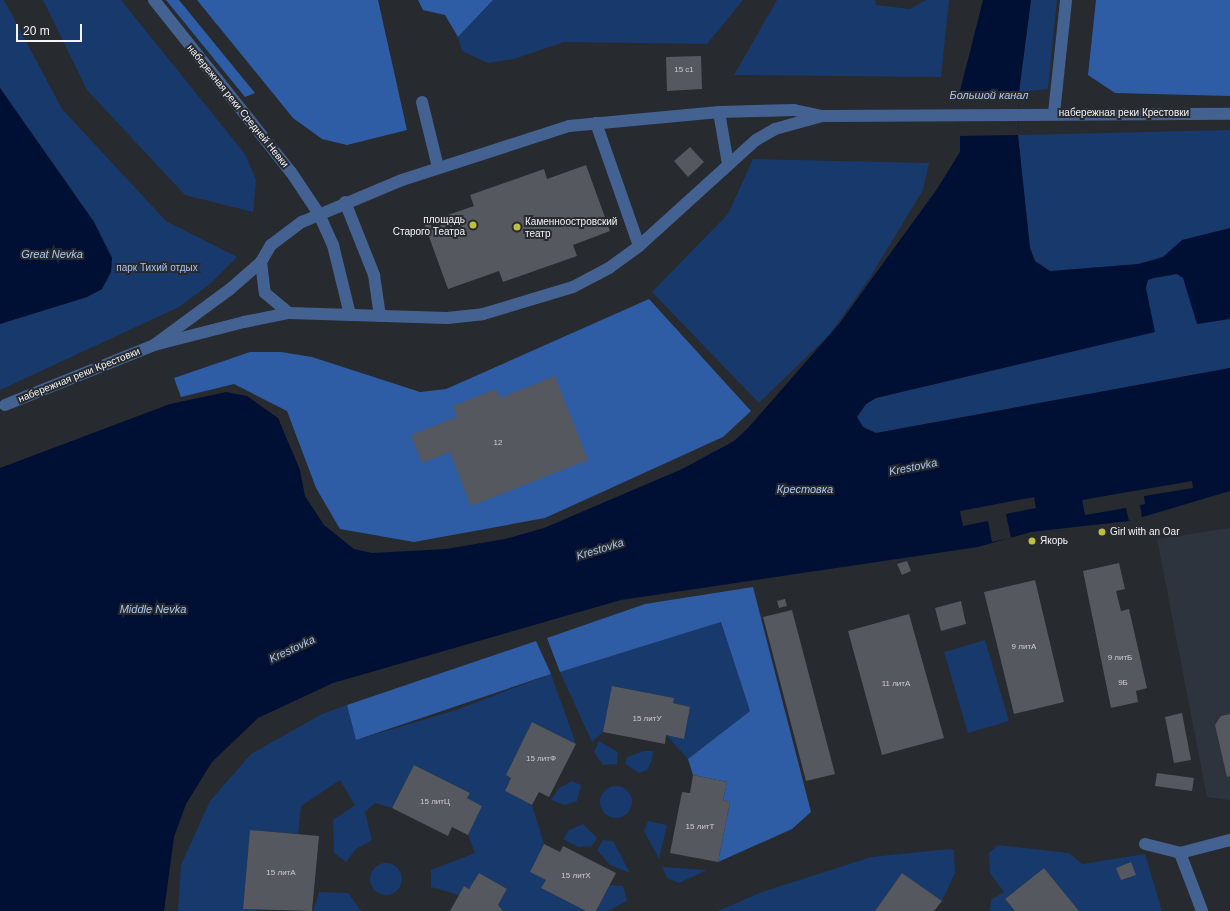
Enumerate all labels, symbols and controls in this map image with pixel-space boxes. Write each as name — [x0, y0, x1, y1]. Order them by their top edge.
scale bar — [18, 16, 84, 42]
text: 20 m — [23, 24, 50, 38]
street label: набережная реки Средней Невки — [185, 42, 291, 170]
house number: 15 с1 — [674, 65, 694, 75]
water label: Большой канал — [949, 88, 1029, 102]
street label: набережная реки Крестовки — [1059, 107, 1189, 119]
place label: площадь Старого Театра — [393, 213, 465, 236]
place label: Каменноостровский театр — [525, 215, 617, 238]
marker: площадь Старого Театра — [468, 220, 478, 230]
marker: Каменноостровский театр — [512, 222, 522, 232]
water label: Great Nevka — [21, 247, 83, 261]
park label: парк Тихий отдых — [116, 262, 198, 274]
street label: набережная реки Крестовки — [16, 345, 142, 405]
house number: 12 — [494, 438, 502, 448]
water label: Krestovka — [888, 456, 938, 478]
water label: Крестовка — [777, 482, 833, 496]
place label: Girl with an Oar — [1110, 526, 1179, 538]
marker: Girl with an Oar — [1097, 527, 1107, 537]
place label: Якорь — [1040, 535, 1068, 547]
water label: Krestovka — [575, 536, 625, 562]
marker: Якорь — [1027, 536, 1037, 546]
water label: Middle Nevka — [120, 602, 186, 616]
water label: Krestovka — [267, 633, 317, 665]
house number: 9 литА — [1012, 642, 1036, 652]
house number: 9 литБ — [1108, 653, 1132, 663]
house number: 9Б — [1118, 678, 1128, 688]
house number: 11 литА — [882, 679, 910, 689]
house number: 15 литУ — [632, 714, 662, 724]
house number: 15 литФ — [526, 754, 556, 764]
house number: 15 литЦ — [420, 797, 450, 807]
house number: 15 литТ — [686, 822, 714, 832]
house number: 15 литА — [266, 868, 296, 878]
house number: 15 литХ — [561, 871, 591, 881]

